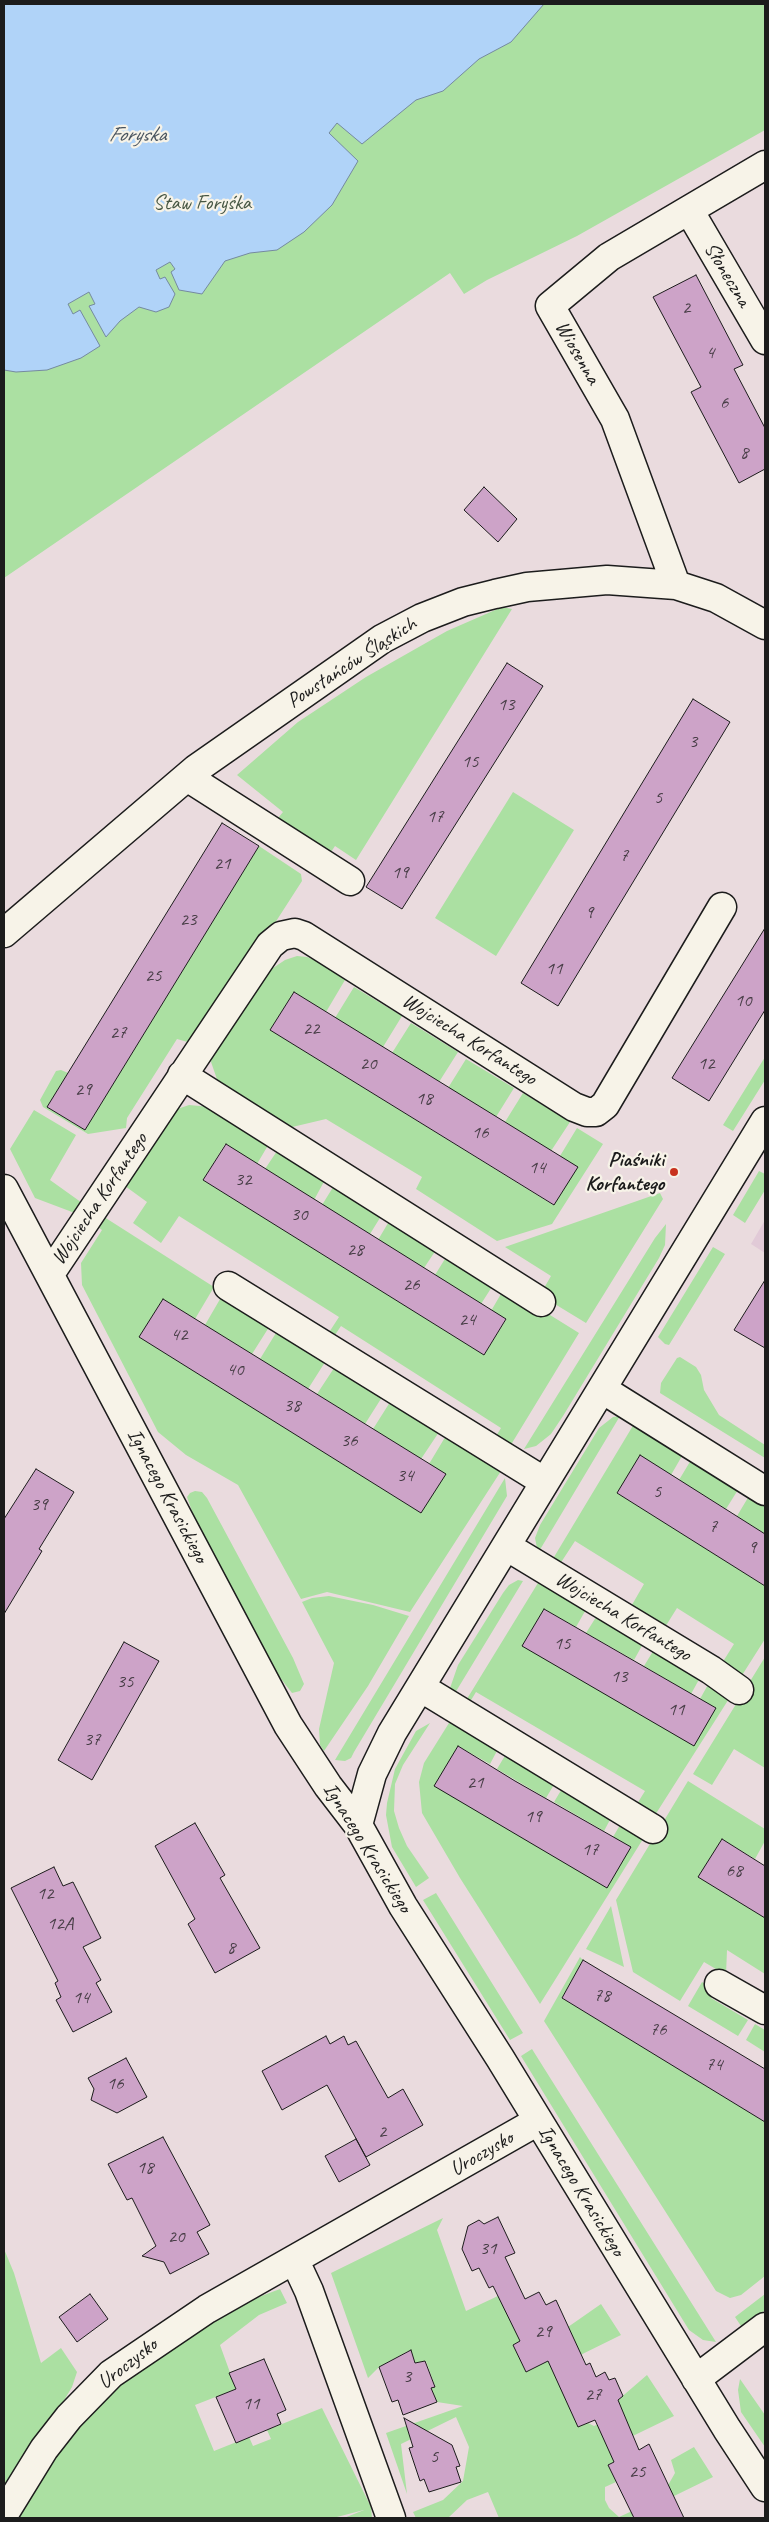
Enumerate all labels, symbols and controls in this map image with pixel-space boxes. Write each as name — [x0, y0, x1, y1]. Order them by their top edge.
water label: Foryska — [108, 122, 166, 148]
park label: Staw Foryśka — [153, 190, 251, 216]
street label: Słoneczna — [698, 238, 756, 312]
house number: 2 — [682, 297, 690, 319]
street label: Wiosenna — [549, 317, 605, 389]
house number: 4 — [706, 342, 714, 364]
house number: 6 — [720, 392, 728, 414]
house number: 8 — [740, 442, 748, 464]
street label: Powstańców Śląskich — [283, 612, 421, 714]
house number: 13 — [497, 694, 515, 716]
house number: 3 — [689, 731, 697, 753]
house number: 15 — [461, 751, 479, 773]
house number: 5 — [654, 787, 662, 809]
house number: 17 — [426, 806, 444, 828]
house number: 7 — [620, 845, 628, 867]
house number: 21 — [213, 853, 231, 875]
house number: 19 — [391, 862, 409, 884]
house number: 9 — [585, 902, 593, 924]
house number: 23 — [179, 909, 197, 931]
house number: 11 — [545, 958, 563, 980]
house number: 25 — [144, 965, 162, 987]
street label: Wojciecha Korfantego — [397, 989, 541, 1091]
house number: 10 — [734, 990, 752, 1012]
house number: 22 — [302, 1018, 320, 1040]
house number: 27 — [109, 1022, 127, 1044]
house number: 20 — [359, 1053, 377, 1075]
house number: 12 — [697, 1053, 715, 1075]
house number: 29 — [74, 1079, 92, 1101]
house number: 18 — [415, 1088, 433, 1110]
house number: 16 — [471, 1122, 489, 1144]
street label: Wojciecha Korfantego — [47, 1128, 153, 1270]
place label: Piaśniki Korfantego — [585, 1147, 664, 1197]
house number: 14 — [528, 1157, 546, 1179]
marker: Piaśniki Korfantego — [668, 1166, 680, 1178]
house number: 32 — [234, 1169, 252, 1191]
house number: 30 — [290, 1204, 308, 1226]
house number: 28 — [346, 1239, 364, 1261]
house number: 26 — [402, 1274, 420, 1296]
house number: 24 — [458, 1309, 476, 1331]
house number: 42 — [170, 1324, 188, 1346]
house number: 40 — [226, 1359, 244, 1381]
house number: 38 — [283, 1395, 301, 1417]
street label: Ignacego Krasickiego — [121, 1425, 213, 1567]
house number: 36 — [340, 1430, 358, 1452]
house number: 34 — [396, 1465, 414, 1487]
house number: 5 — [653, 1481, 661, 1503]
house number: 39 — [30, 1494, 48, 1516]
house number: 7 — [709, 1516, 717, 1538]
house number: 9 — [748, 1537, 756, 1559]
street label: Wojciecha Korfantego — [551, 1567, 695, 1667]
house number: 15 — [553, 1633, 571, 1655]
house number: 13 — [610, 1666, 628, 1688]
house number: 35 — [116, 1671, 134, 1693]
house number: 11 — [667, 1699, 685, 1721]
house number: 37 — [83, 1729, 101, 1751]
house number: 21 — [466, 1772, 484, 1794]
street label: Ignacego Krasickiego — [317, 1778, 417, 1918]
house number: 19 — [524, 1806, 542, 1828]
house number: 17 — [581, 1839, 599, 1861]
house number: 68 — [725, 1860, 743, 1882]
house number: 12 — [36, 1883, 54, 1905]
house number: 12A — [47, 1913, 73, 1935]
house number: 8 — [227, 1937, 235, 1959]
house number: 78 — [593, 1985, 611, 2007]
house number: 14 — [72, 1987, 90, 2009]
house number: 76 — [649, 2019, 667, 2041]
house number: 74 — [705, 2054, 723, 2076]
house number: 16 — [106, 2073, 124, 2095]
house number: 2 — [378, 2121, 386, 2143]
street label: Ignacego Krasickiego — [532, 2121, 630, 2261]
street label: Uroczysko — [446, 2126, 518, 2182]
house number: 18 — [136, 2157, 154, 2179]
house number: 20 — [167, 2226, 185, 2248]
house number: 31 — [479, 2238, 497, 2260]
house number: 29 — [534, 2321, 552, 2343]
street label: Uroczysko — [93, 2333, 163, 2395]
house number: 3 — [403, 2366, 411, 2388]
house number: 27 — [584, 2384, 602, 2406]
house number: 11 — [242, 2393, 260, 2415]
house number: 5 — [430, 2446, 438, 2468]
house number: 25 — [628, 2461, 646, 2483]

